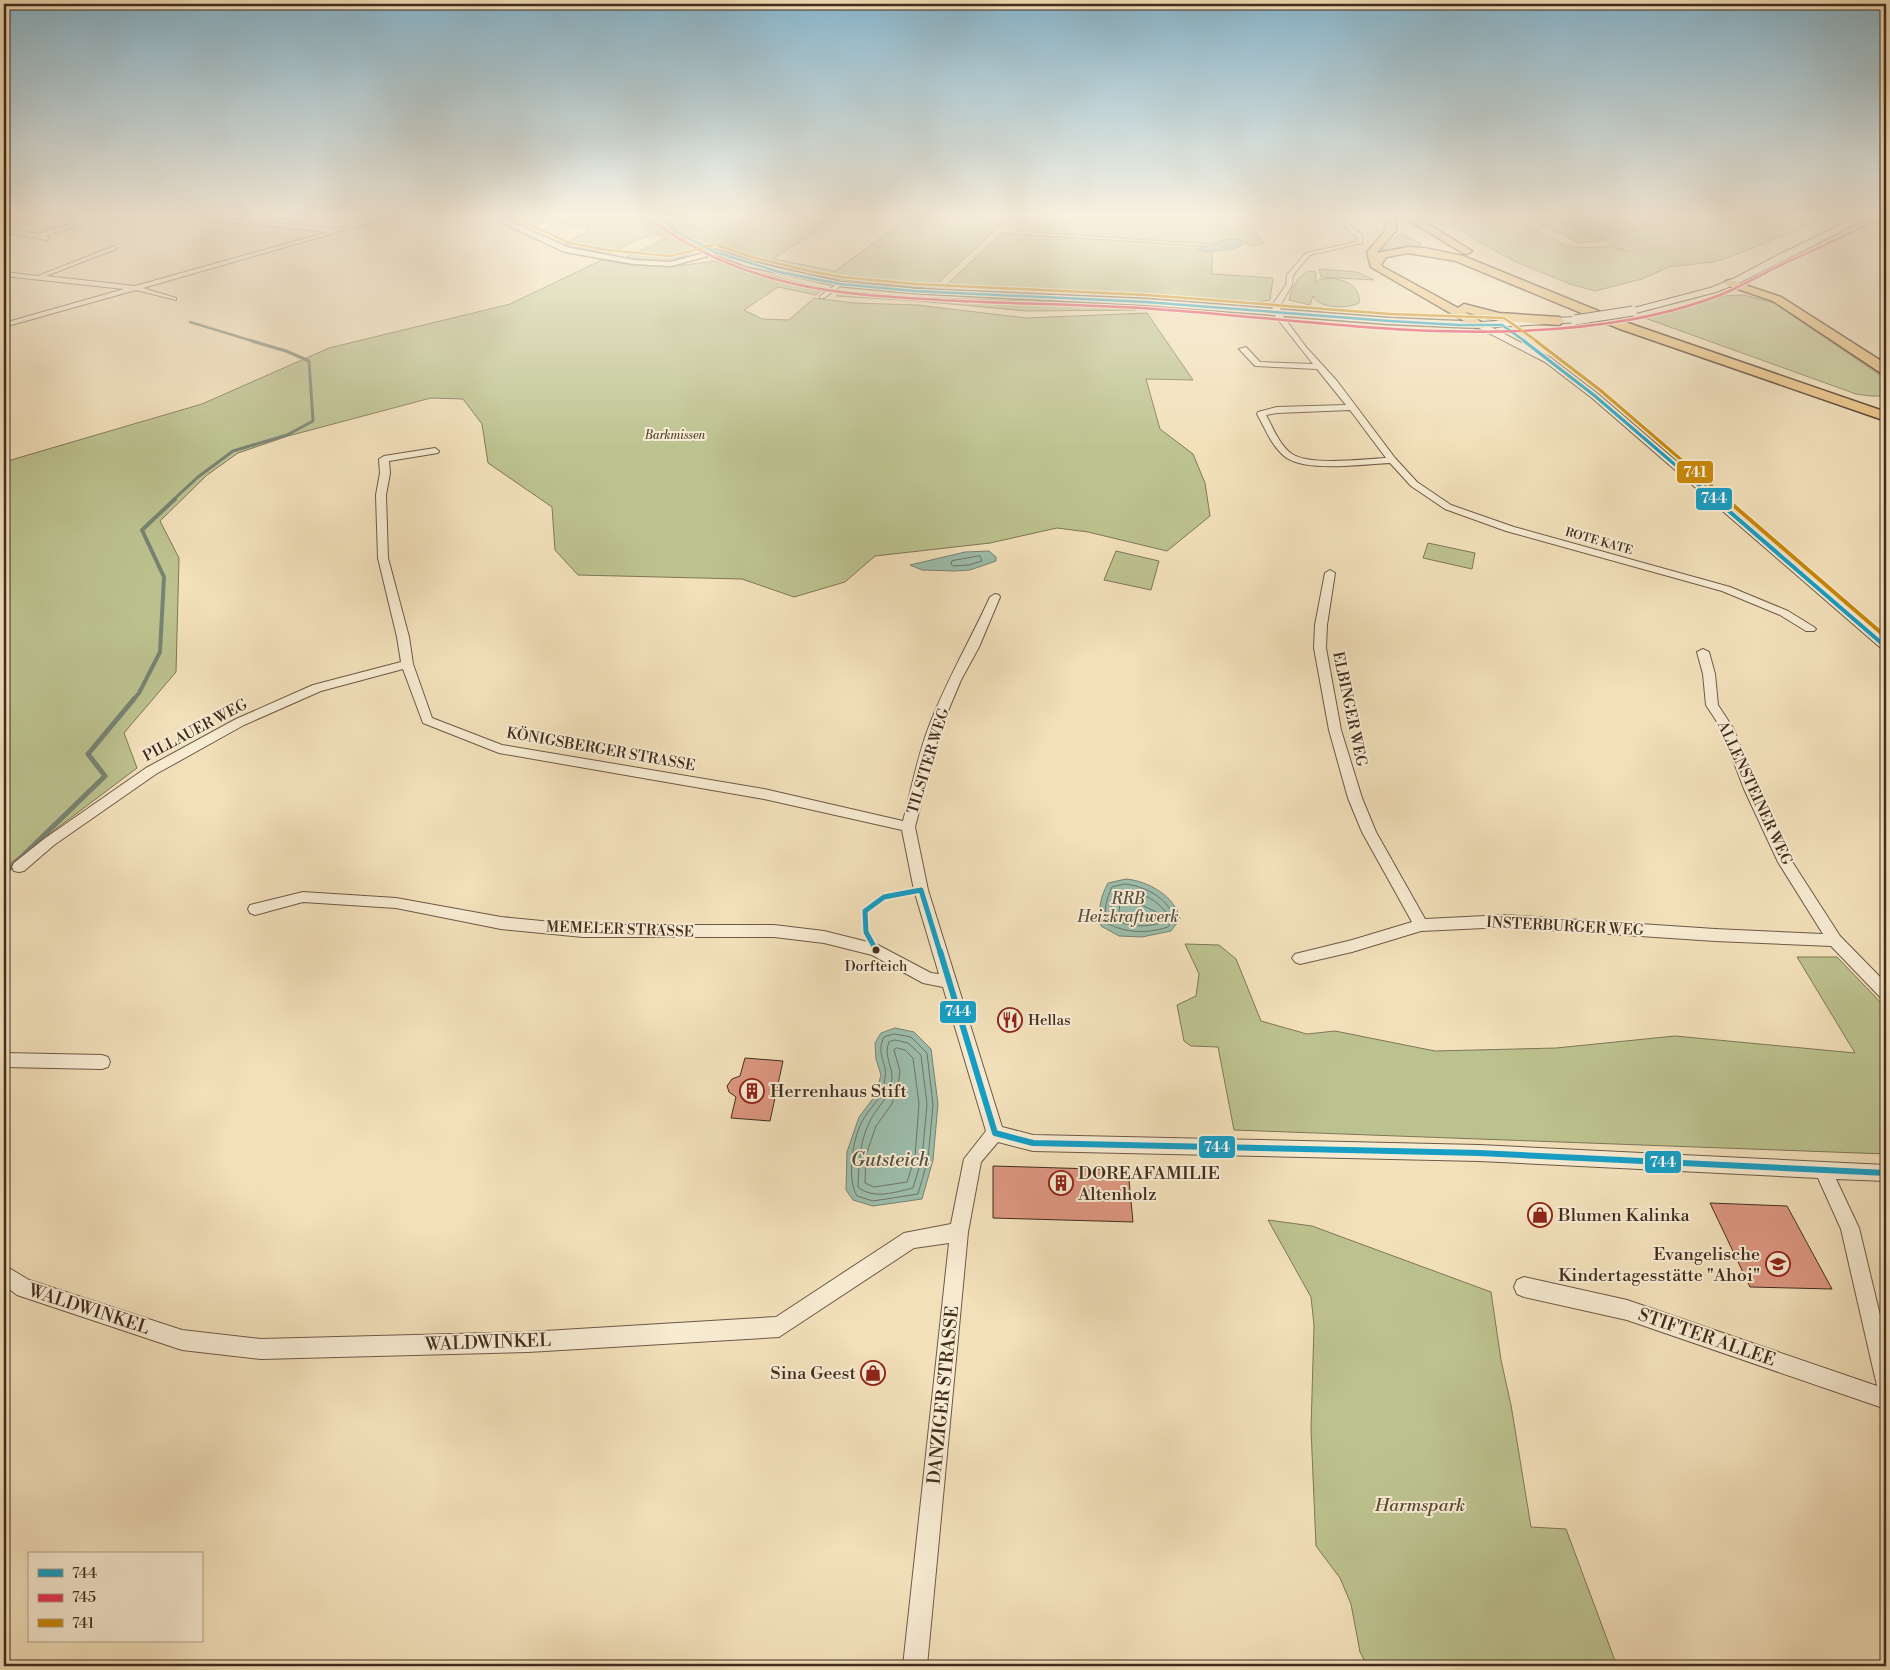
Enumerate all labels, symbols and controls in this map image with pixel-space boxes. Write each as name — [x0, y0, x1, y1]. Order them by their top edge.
park label: Barkmissen — [644, 428, 706, 443]
line badge: 741 — [1676, 460, 1714, 484]
text: 741 — [1683, 464, 1707, 482]
line badge: 744 — [1695, 487, 1733, 511]
text: 744 — [1701, 490, 1727, 508]
street label: ROTE KATE — [1563, 525, 1634, 558]
street label: ELBINGER WEG — [1328, 650, 1371, 768]
street label: PILLAUER WEG — [140, 695, 251, 766]
street label: TILSITER WEG — [903, 706, 954, 816]
street label: ALLENSTEINER WEG — [1712, 717, 1796, 868]
street label: KÖNIGSBERGER STRASSE — [505, 723, 697, 775]
water label: RRB Heizkraftwerk — [1076, 889, 1179, 927]
street label: INSTERBURGER WEG — [1486, 913, 1644, 940]
street label: MEMELER STRASSE — [546, 917, 694, 942]
marker: Dorfteich — [871, 945, 881, 955]
place label: Dorfteich — [845, 958, 908, 976]
line badge: 744 — [939, 1000, 977, 1024]
text: 744 — [945, 1003, 971, 1021]
restaurant icon: Hellas — [997, 1007, 1023, 1033]
place label: Hellas — [1028, 1011, 1071, 1030]
building icon: Herrenhaus Stift — [739, 1078, 765, 1104]
place label: Herrenhaus Stift — [770, 1080, 908, 1103]
line badge: 744 — [1198, 1135, 1236, 1159]
text: 744 — [1204, 1139, 1230, 1157]
water label: Gutsteich — [851, 1148, 930, 1172]
line badge: 744 — [1644, 1150, 1682, 1174]
text: 744 — [1650, 1154, 1676, 1172]
place label: DOREAFAMILIE Altenholz — [1077, 1162, 1220, 1206]
building icon: DOREAFAMILIE Altenholz — [1048, 1170, 1074, 1196]
shop icon: Blumen Kalinka — [1527, 1202, 1553, 1228]
place label: Blumen Kalinka — [1557, 1204, 1690, 1227]
place label: Evangelische Kindertagesstätte "Ahoi" — [1558, 1243, 1760, 1287]
school or university icon: Evangelische Kindertagesstätte "Ahoi" — [1765, 1251, 1791, 1277]
street label: WALDWINKEL — [24, 1279, 152, 1340]
street label: STIFTER ALLEE — [1635, 1303, 1779, 1372]
street label: DANZIGER STRASSE — [923, 1305, 964, 1485]
street label: WALDWINKEL — [424, 1329, 551, 1356]
shop icon: Sina Geest — [860, 1360, 886, 1386]
place label: Sina Geest — [770, 1362, 857, 1385]
park label: Harmspark — [1374, 1494, 1465, 1517]
legend — [28, 1552, 202, 1642]
text: 744 — [72, 1564, 97, 1583]
text: 745 — [72, 1588, 96, 1607]
text: 741 — [72, 1614, 95, 1633]

